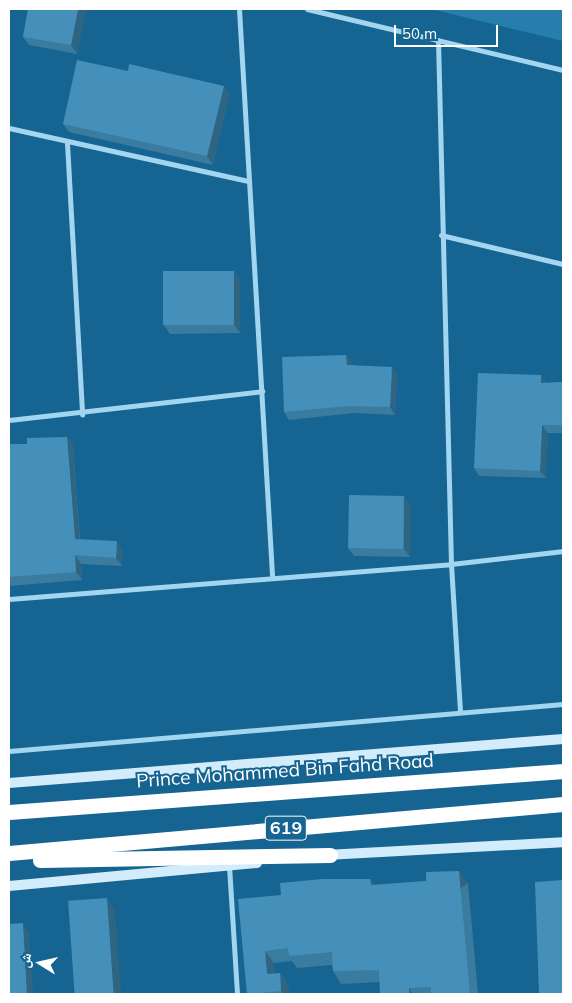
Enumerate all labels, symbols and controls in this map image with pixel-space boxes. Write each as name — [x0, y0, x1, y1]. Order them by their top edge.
scale bar — [397, 15, 501, 47]
text: 50 m — [402, 24, 437, 43]
street label: Prince Mohammed Bin Fahd Road — [135, 749, 435, 793]
road number: 619 — [265, 812, 307, 844]
north arrow — [15, 938, 65, 988]
text: ش — [15, 952, 35, 969]

